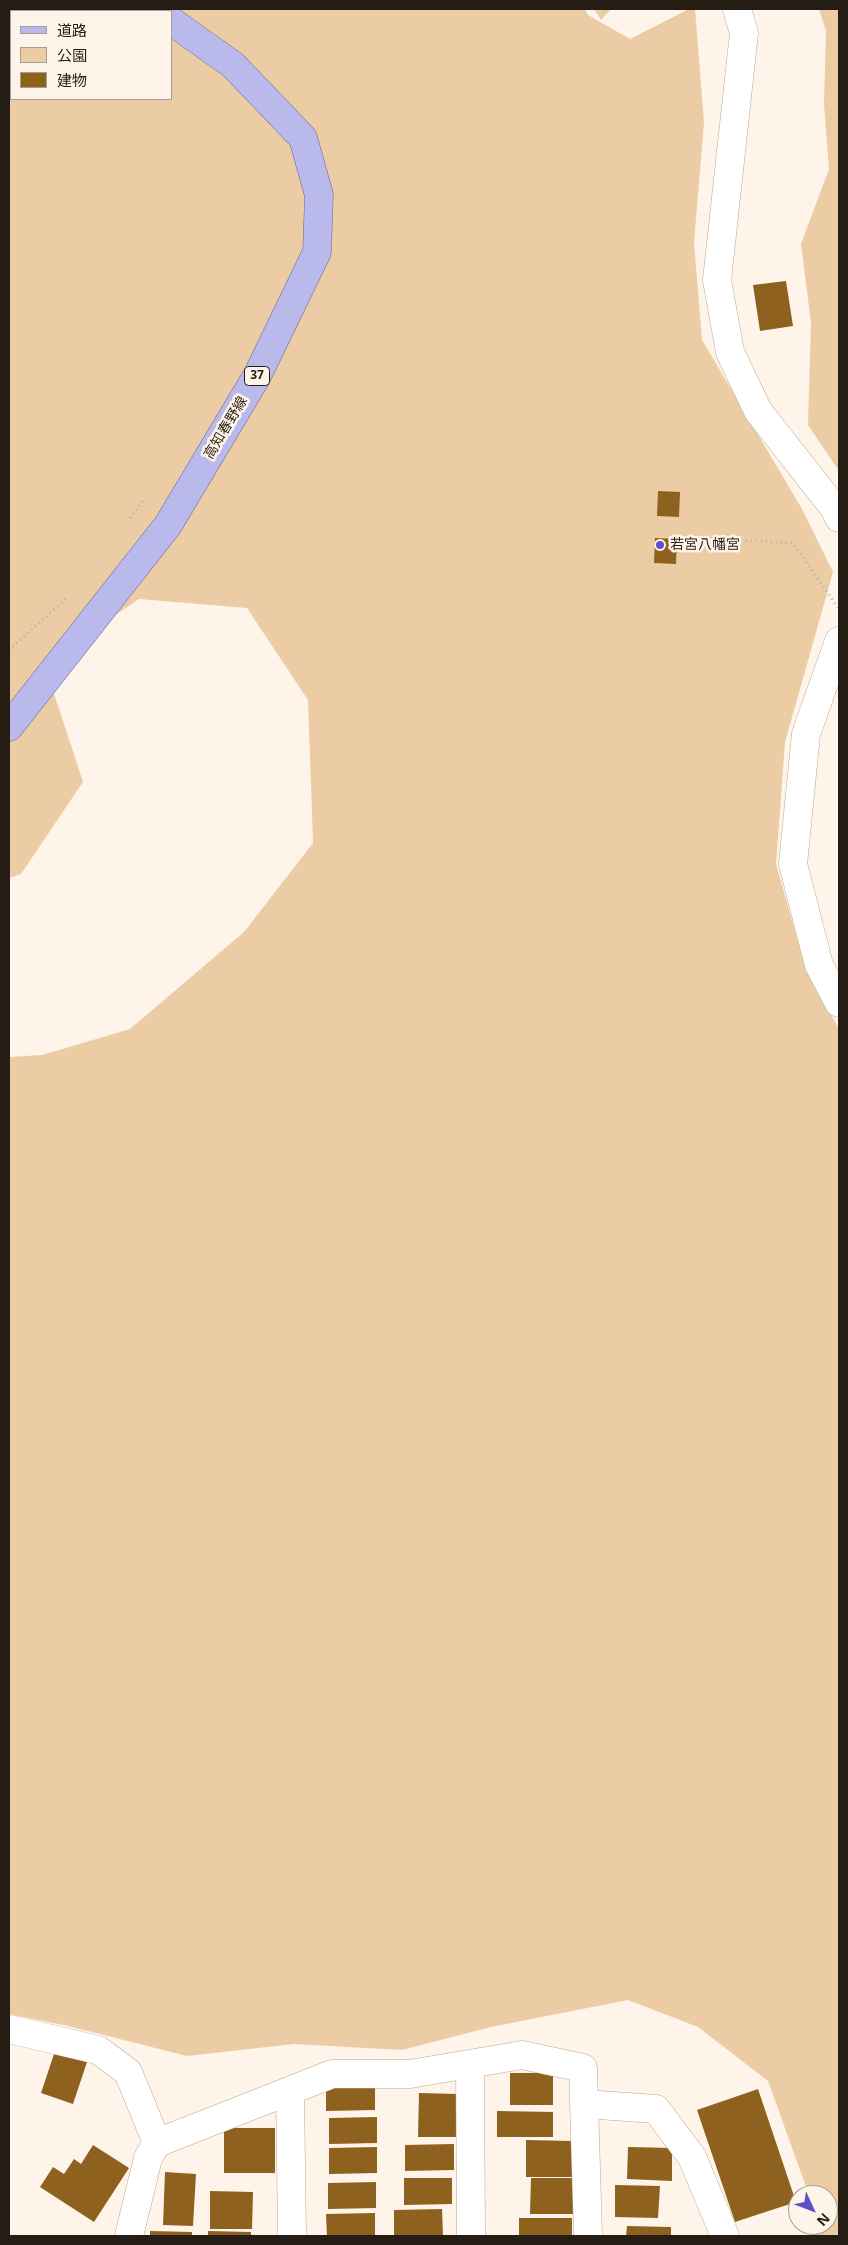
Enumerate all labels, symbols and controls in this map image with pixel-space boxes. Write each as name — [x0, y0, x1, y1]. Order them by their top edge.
legend — [10, 10, 172, 100]
text: 道路 — [57, 20, 87, 40]
text: 公園 — [57, 45, 87, 65]
text: 建物 — [57, 70, 87, 90]
road number: 37 — [244, 366, 270, 386]
street label: 高知春野線 — [201, 394, 251, 462]
place label: 若宮八幡宮 — [670, 537, 740, 553]
marker: 若宮八幡宮 — [654, 539, 666, 551]
north arrow — [788, 2185, 838, 2235]
text: N — [813, 2209, 834, 2231]

